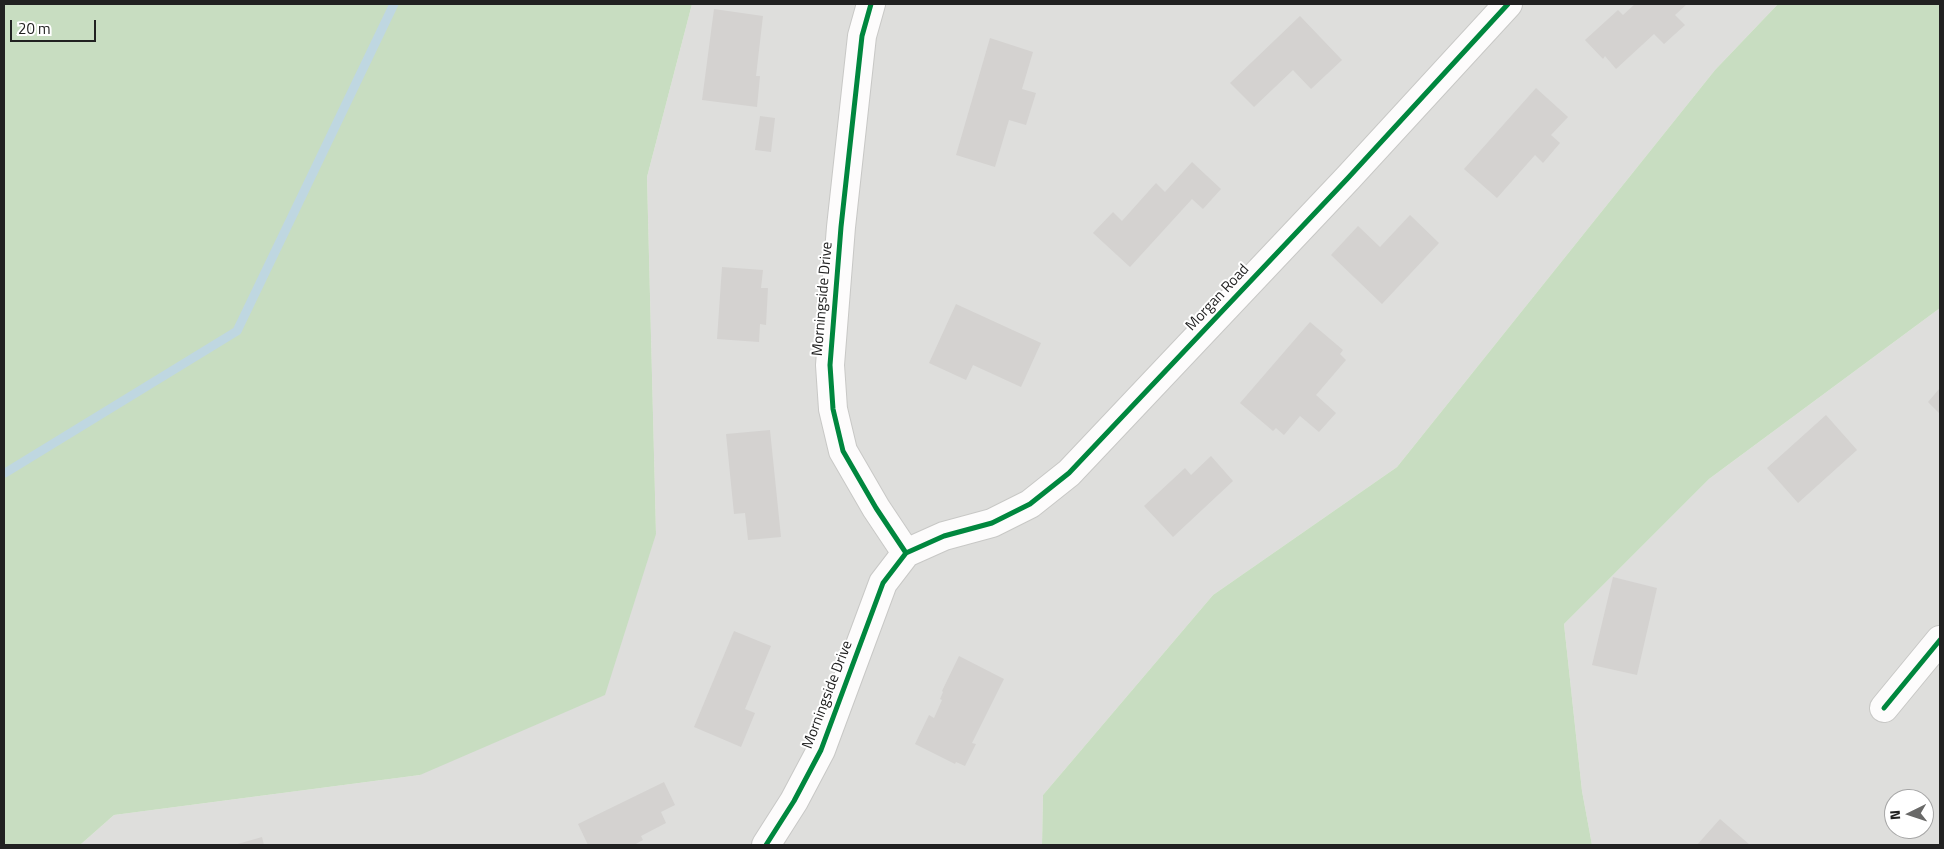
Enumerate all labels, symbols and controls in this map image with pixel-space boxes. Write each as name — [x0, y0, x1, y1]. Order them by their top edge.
scale bar — [12, 10, 99, 42]
text: 20 m — [18, 17, 51, 40]
street label: Morningside Drive — [809, 241, 837, 357]
street label: Morgan Road — [1183, 261, 1253, 335]
street label: Morningside Drive — [799, 638, 857, 752]
north arrow — [1884, 789, 1934, 839]
text: N — [1884, 809, 1905, 821]

